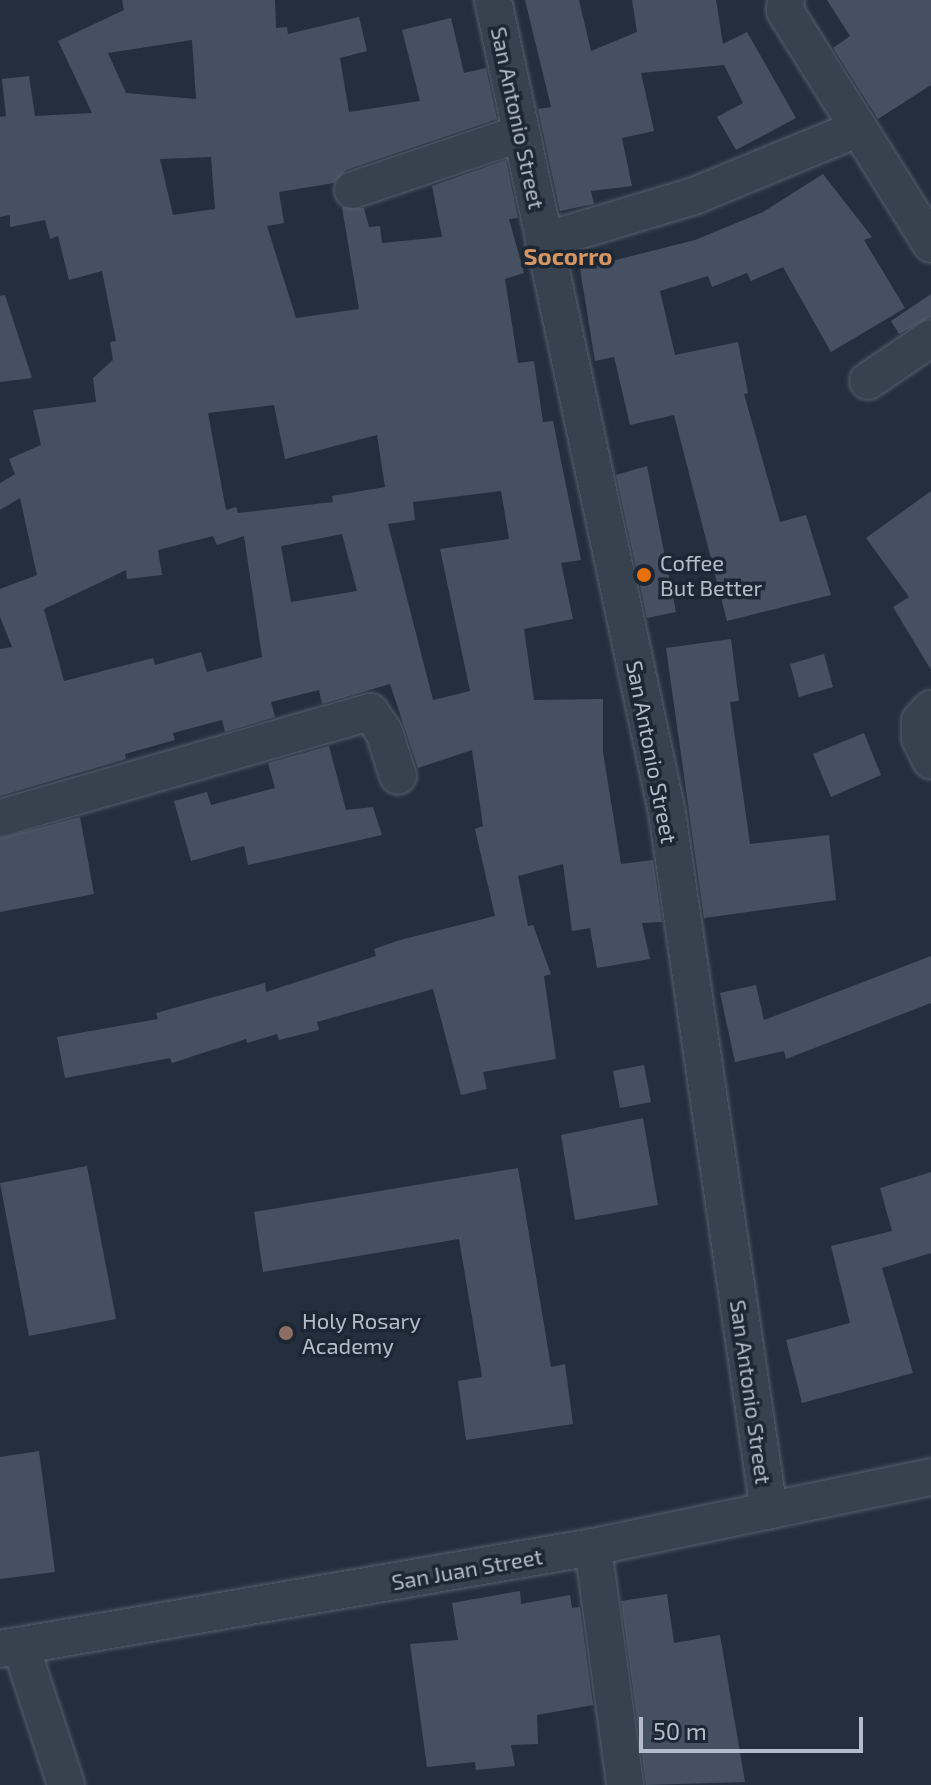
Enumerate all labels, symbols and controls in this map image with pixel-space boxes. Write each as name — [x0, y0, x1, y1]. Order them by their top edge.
street label: San Antonio Street — [486, 24, 550, 212]
district label: Socorro — [524, 242, 612, 270]
place label: Coffee But Better — [660, 549, 762, 600]
marker: Coffee But Better — [635, 566, 653, 584]
street label: San Antonio Street — [621, 658, 683, 846]
street label: San Antonio Street — [725, 1298, 777, 1486]
place label: Holy Rosary Academy — [302, 1307, 421, 1358]
marker: Holy Rosary Academy — [277, 1324, 295, 1342]
street label: San Juan Street — [389, 1543, 545, 1595]
scale bar — [643, 1701, 867, 1751]
text: 50 m — [653, 1716, 707, 1745]

